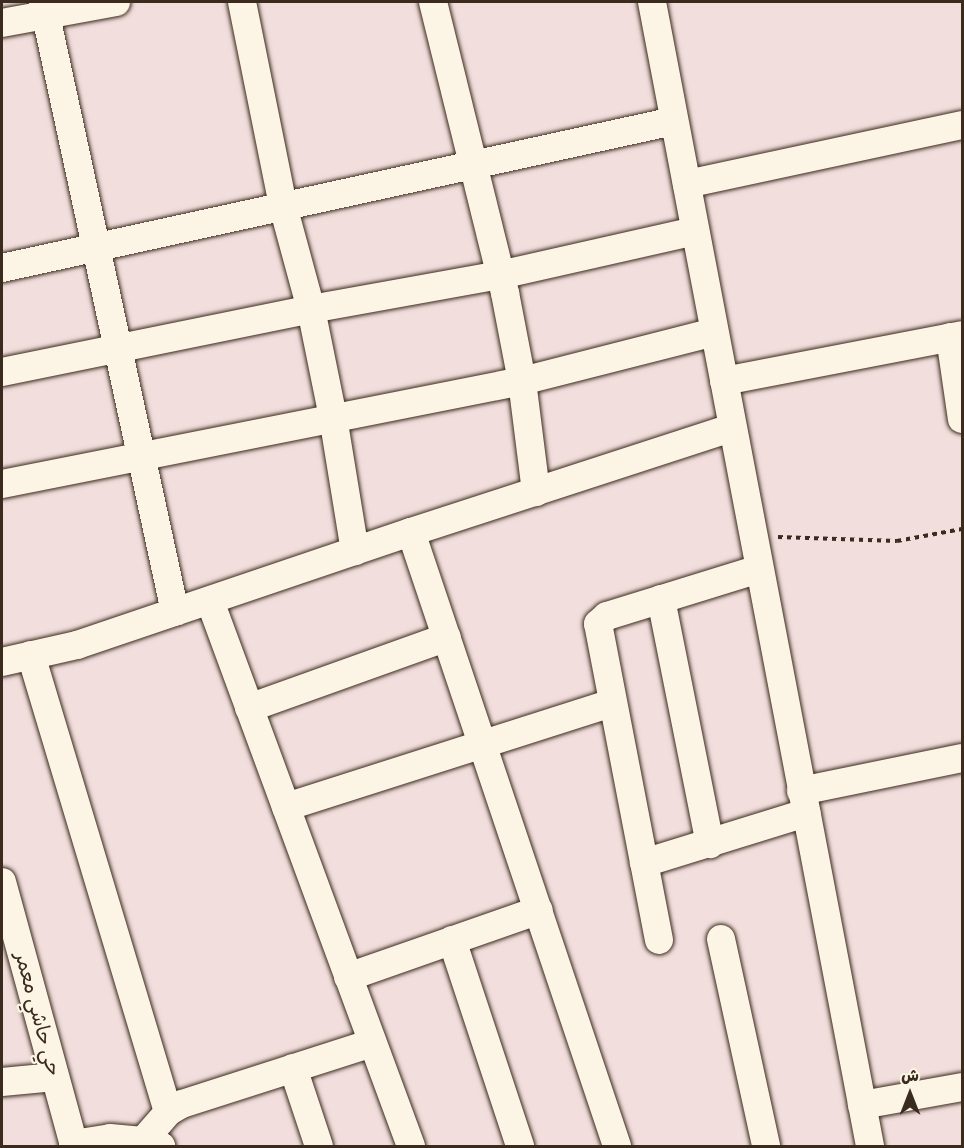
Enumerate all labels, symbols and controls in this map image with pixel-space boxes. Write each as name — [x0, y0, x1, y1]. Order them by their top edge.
street label: حي حاشي معمر — [10, 949, 66, 1079]
north arrow — [880, 1064, 940, 1124]
text: ش — [901, 1066, 919, 1085]

